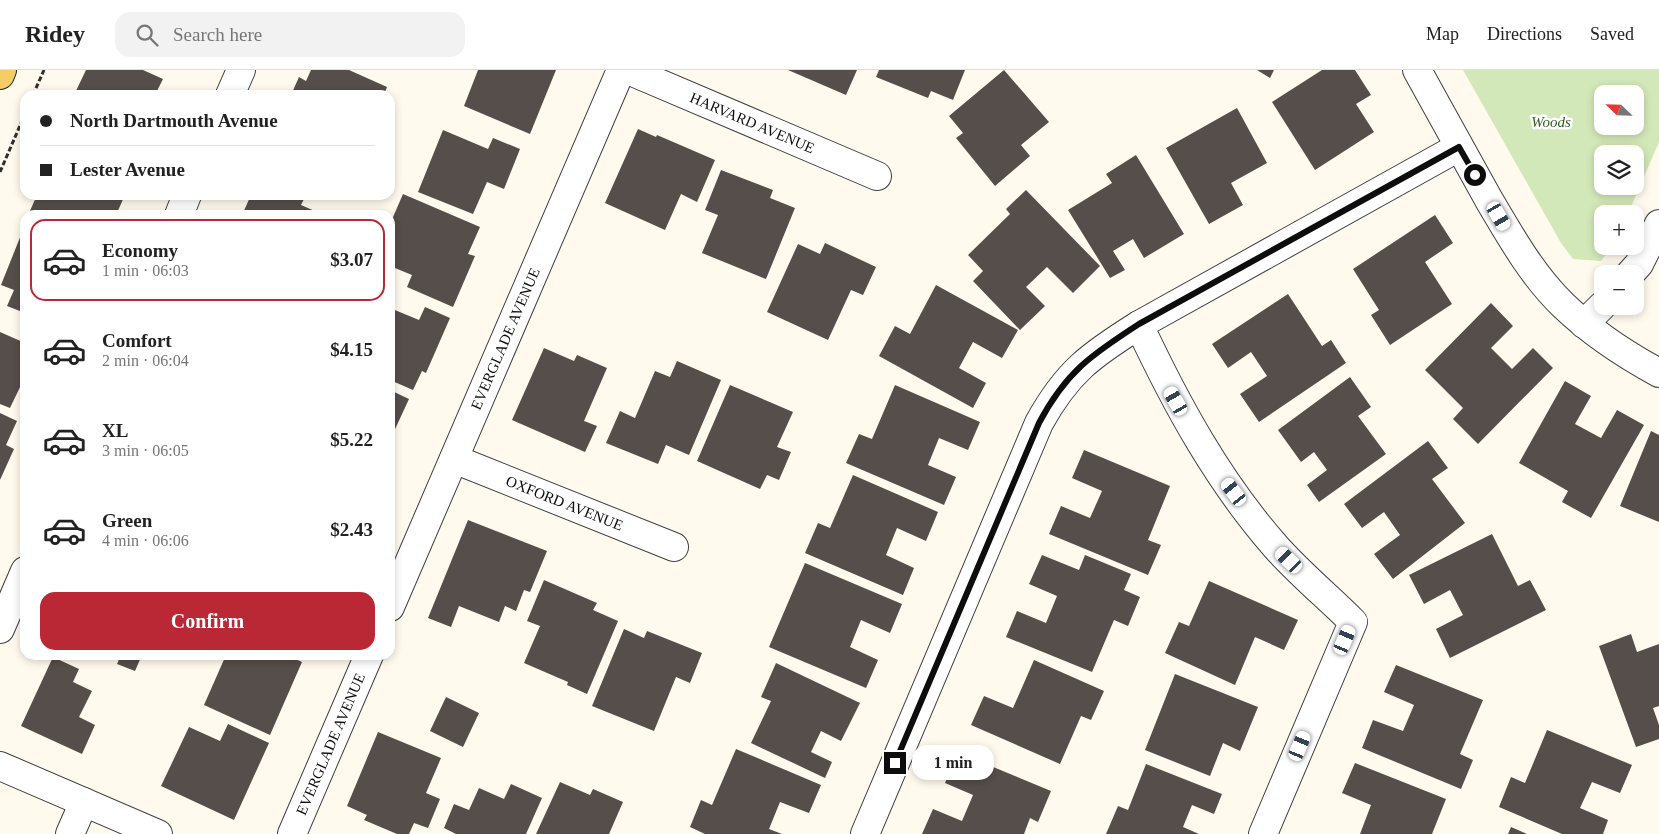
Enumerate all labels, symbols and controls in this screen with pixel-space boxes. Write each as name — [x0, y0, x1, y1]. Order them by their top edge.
search box — [115, 12, 465, 57]
text: Ridey — [25, 21, 85, 47]
icon: search — [133, 21, 161, 49]
text: Search here — [173, 24, 262, 45]
text: Map — [1426, 24, 1459, 44]
text: Directions — [1487, 24, 1562, 44]
text: Saved — [1590, 24, 1634, 44]
north arrow — [1594, 85, 1644, 135]
map controls — [1594, 85, 1644, 315]
street label: HARVARD AVENUE — [688, 89, 817, 156]
text: North Dartmouth Avenue — [70, 110, 278, 131]
park label: Woods — [1531, 114, 1571, 130]
button: layers — [1594, 145, 1644, 195]
text: Lester Avenue — [70, 159, 185, 180]
route start — [1464, 164, 1486, 186]
car — [1485, 199, 1512, 233]
button: + — [1594, 205, 1644, 255]
icon: car — [42, 238, 87, 283]
text: Economy — [102, 240, 178, 261]
text: $3.07 — [330, 249, 373, 270]
text: 1 min · 06:03 — [102, 262, 189, 279]
street label: EVERGLADE AVENUE — [468, 265, 543, 412]
button: − — [1594, 265, 1644, 315]
icon: car — [42, 328, 87, 373]
text: Comfort — [102, 330, 172, 351]
text: $4.15 — [330, 339, 373, 360]
text: 2 min · 06:04 — [102, 352, 189, 369]
car — [1162, 384, 1189, 418]
icon: car — [42, 418, 87, 463]
text: XL — [102, 420, 128, 441]
text: $5.22 — [330, 429, 373, 450]
text: 3 min · 06:05 — [102, 442, 189, 459]
street label: OXFORD AVENUE — [504, 473, 625, 534]
car — [1218, 476, 1249, 508]
icon: car — [42, 508, 87, 553]
text: Green — [102, 510, 152, 531]
text: $2.43 — [330, 519, 373, 540]
text: 4 min · 06:06 — [102, 532, 189, 549]
car — [1273, 544, 1305, 576]
button: Confirm — [40, 592, 375, 650]
car — [1332, 623, 1357, 657]
street label: EVERGLADE AVENUE — [293, 671, 368, 817]
car — [1287, 729, 1312, 763]
callout: 1 min — [912, 746, 995, 780]
route end — [884, 752, 906, 774]
text: 1 min — [934, 754, 972, 771]

